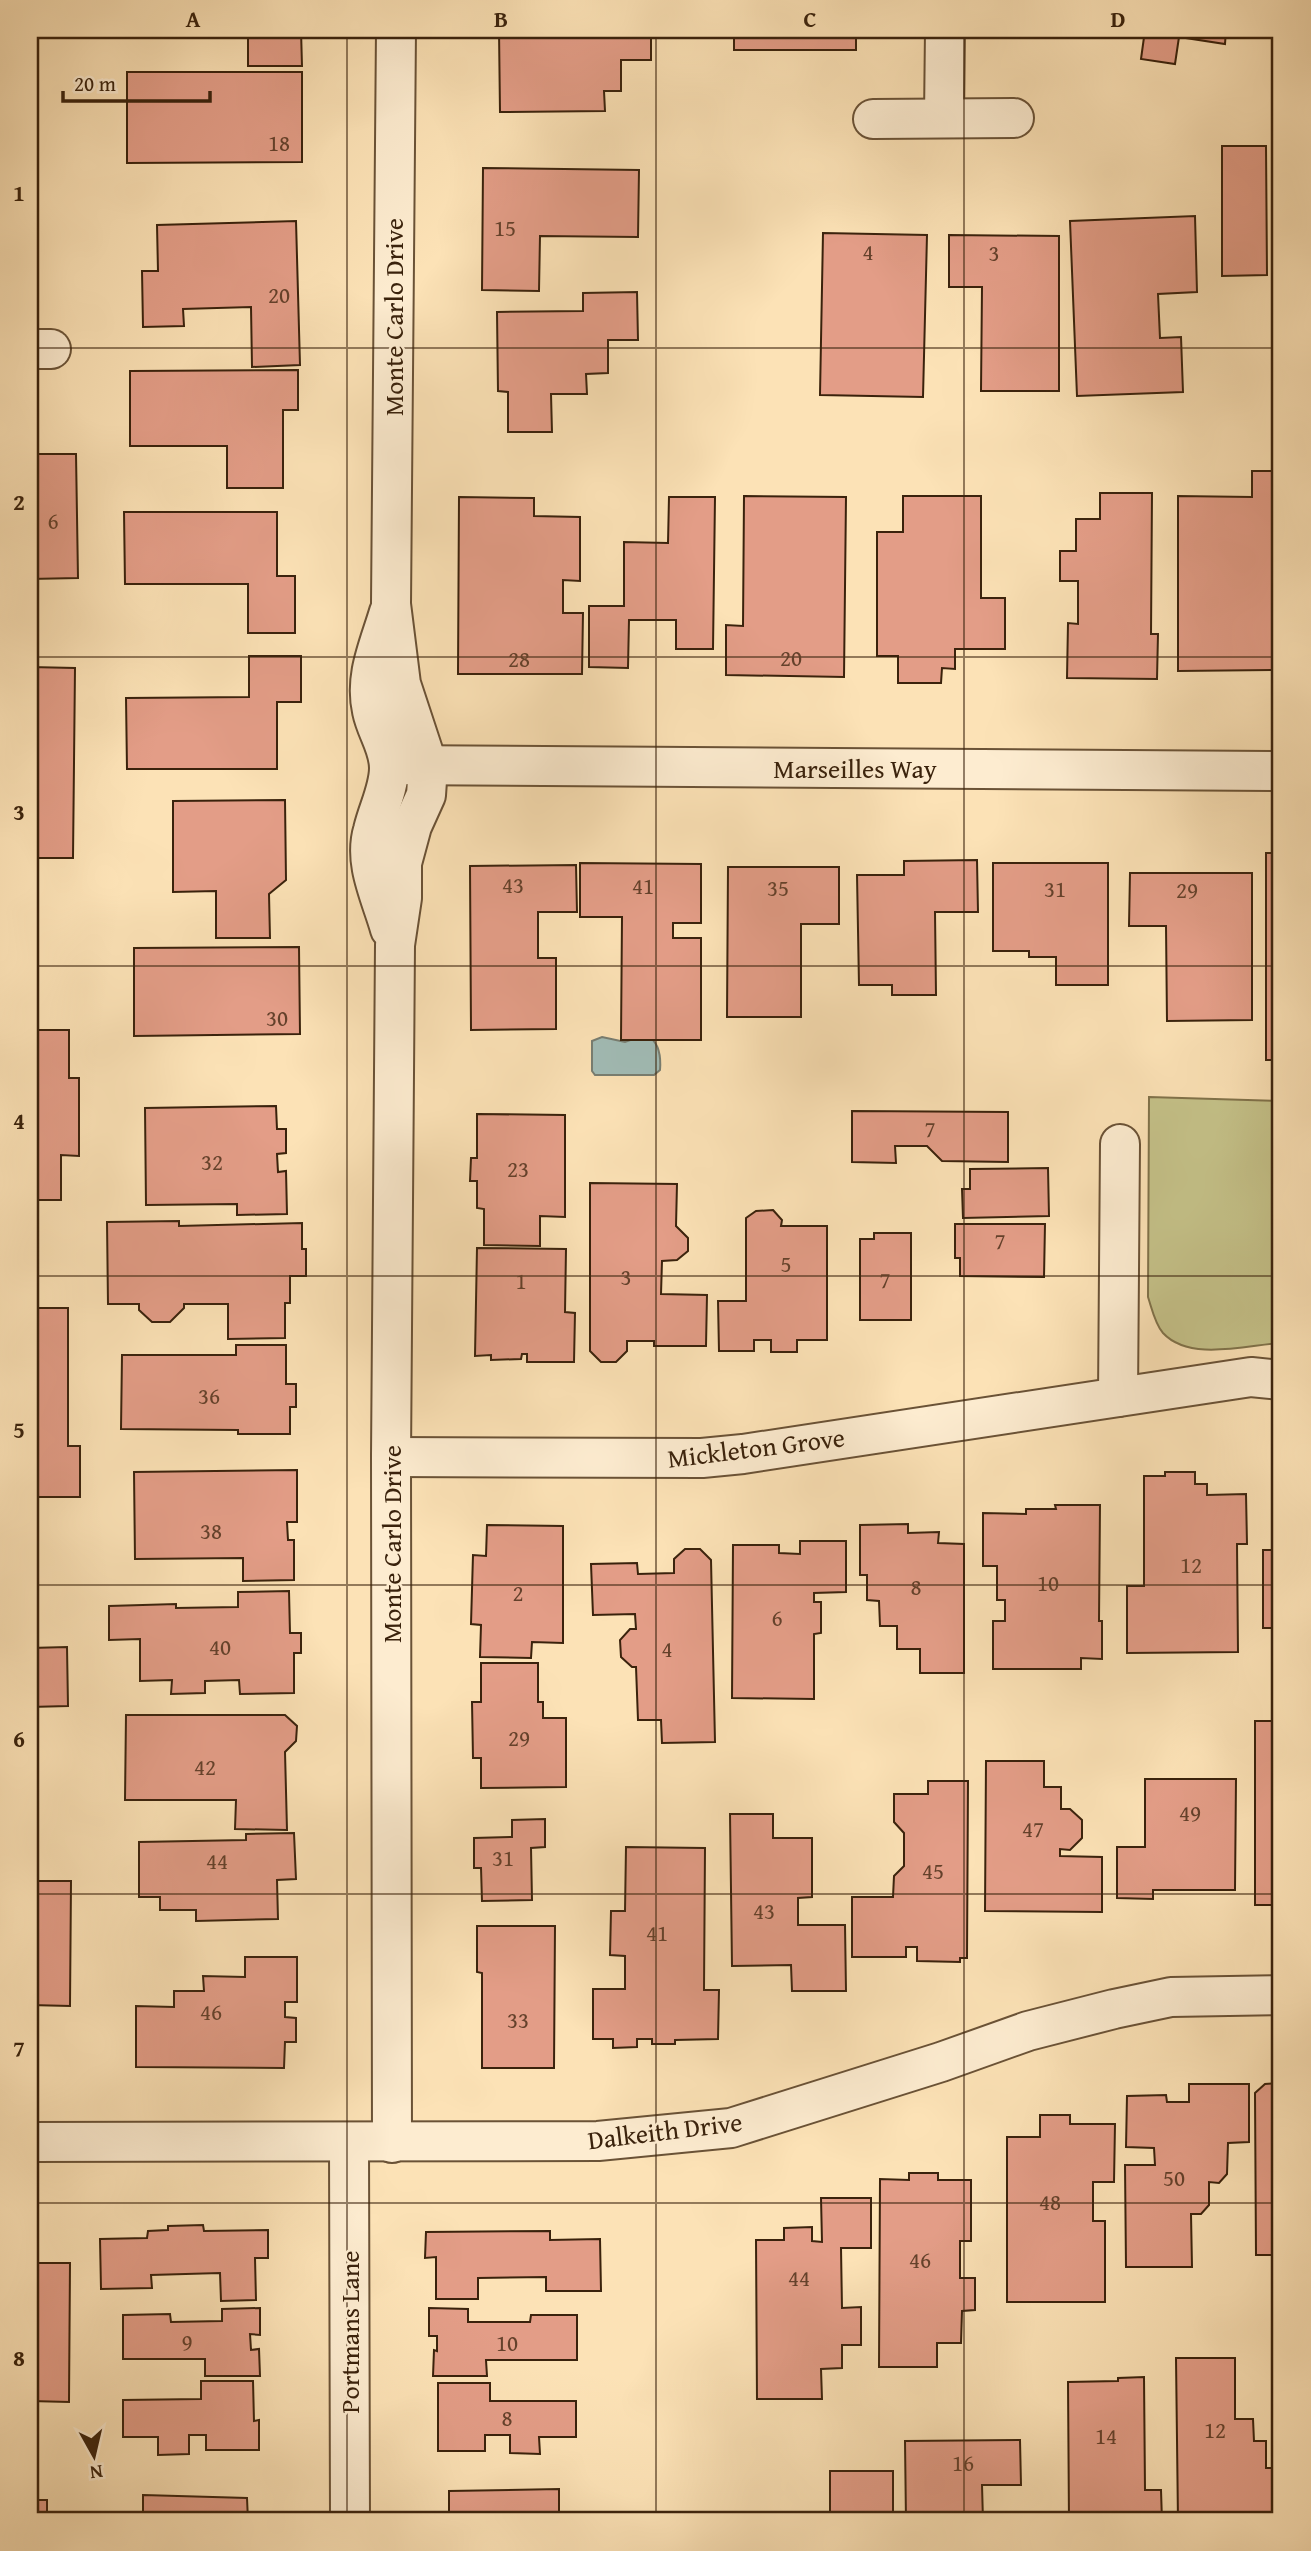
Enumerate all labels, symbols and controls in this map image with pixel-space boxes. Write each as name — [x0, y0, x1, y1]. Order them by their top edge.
text: A — [186, 2, 201, 35]
text: B — [494, 2, 508, 35]
text: C — [803, 2, 817, 35]
text: D — [1111, 2, 1126, 35]
scale bar — [63, 60, 210, 104]
text: 20 m — [74, 68, 116, 99]
house number: 18 — [268, 126, 290, 159]
text: 1 — [13, 176, 25, 209]
house number: 15 — [494, 211, 516, 244]
street label: Monte Carlo Drive — [374, 218, 413, 416]
house number: 4 — [862, 235, 874, 268]
house number: 3 — [988, 236, 1000, 269]
house number: 20 — [268, 278, 290, 311]
text: 2 — [13, 485, 25, 518]
house number: 6 — [47, 504, 59, 537]
house number: 20 — [780, 641, 802, 674]
house number: 28 — [508, 642, 530, 675]
street label: Marseilles Way — [773, 749, 937, 788]
text: 3 — [13, 795, 25, 828]
house number: 43 — [502, 868, 524, 901]
house number: 41 — [632, 869, 654, 902]
house number: 35 — [767, 871, 789, 904]
house number: 31 — [1044, 872, 1066, 905]
house number: 29 — [1176, 873, 1198, 906]
house number: 30 — [266, 1001, 288, 1034]
text: 4 — [13, 1104, 25, 1137]
house number: 7 — [924, 1112, 936, 1145]
house number: 32 — [201, 1145, 223, 1178]
house number: 23 — [507, 1152, 529, 1185]
house number: 7 — [994, 1224, 1006, 1257]
house number: 5 — [780, 1247, 792, 1280]
house number: 3 — [620, 1260, 632, 1293]
house number: 7 — [879, 1263, 891, 1296]
house number: 1 — [515, 1264, 527, 1297]
house number: 36 — [198, 1379, 220, 1412]
text: 5 — [13, 1413, 25, 1446]
street label: Mickleton Grove — [665, 1417, 847, 1478]
street label: Monte Carlo Drive — [372, 1445, 411, 1643]
house number: 38 — [200, 1514, 222, 1547]
house number: 12 — [1180, 1548, 1202, 1581]
house number: 10 — [1037, 1566, 1059, 1599]
house number: 8 — [910, 1570, 922, 1603]
house number: 2 — [512, 1576, 524, 1609]
house number: 6 — [771, 1601, 783, 1634]
house number: 40 — [209, 1630, 231, 1663]
house number: 4 — [661, 1632, 673, 1665]
house number: 29 — [508, 1721, 530, 1754]
text: 6 — [13, 1722, 25, 1755]
house number: 42 — [194, 1750, 216, 1783]
house number: 49 — [1179, 1796, 1201, 1829]
house number: 47 — [1022, 1812, 1044, 1845]
house number: 31 — [492, 1841, 514, 1874]
house number: 44 — [206, 1844, 228, 1877]
house number: 45 — [922, 1854, 944, 1887]
house number: 43 — [753, 1894, 775, 1927]
house number: 41 — [646, 1916, 668, 1949]
house number: 46 — [200, 1995, 222, 2028]
house number: 33 — [507, 2003, 529, 2036]
text: 7 — [13, 2032, 25, 2065]
street label: Dalkeith Drive — [585, 2102, 744, 2159]
house number: 50 — [1163, 2161, 1185, 2194]
house number: 48 — [1039, 2185, 1061, 2218]
house number: 46 — [909, 2243, 931, 2276]
street label: Portmans Lane — [330, 2250, 369, 2414]
house number: 44 — [788, 2261, 810, 2294]
house number: 9 — [181, 2325, 193, 2358]
house number: 10 — [496, 2326, 518, 2359]
text: 8 — [13, 2341, 25, 2374]
house number: 8 — [501, 2401, 513, 2434]
house number: 12 — [1204, 2413, 1226, 2446]
house number: 14 — [1095, 2419, 1117, 2452]
north arrow — [60, 2422, 130, 2492]
house number: 16 — [952, 2446, 974, 2479]
text: N — [88, 2458, 105, 2488]

